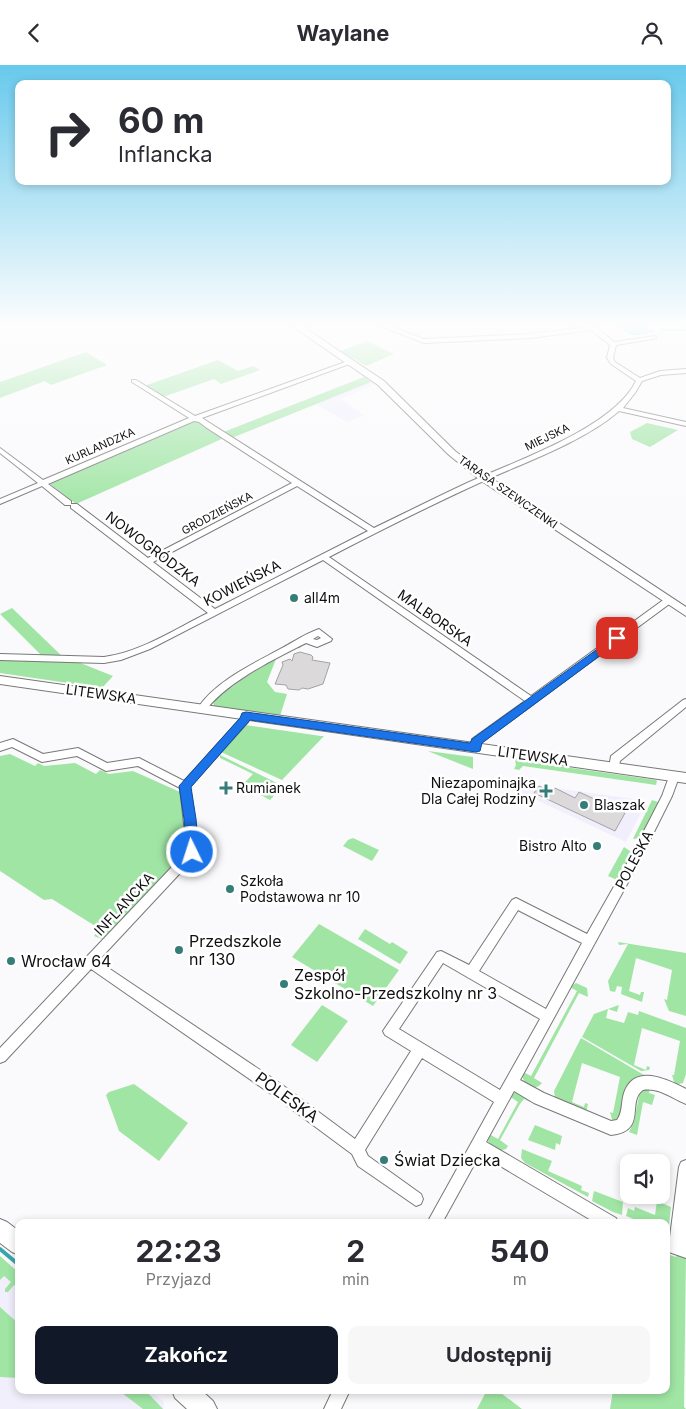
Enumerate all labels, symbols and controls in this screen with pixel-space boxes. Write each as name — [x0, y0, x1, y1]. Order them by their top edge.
icon: back — [20, 19, 48, 47]
icon: person — [638, 19, 666, 47]
text: Waylane — [297, 20, 389, 46]
text: 60 m — [118, 99, 205, 141]
icon: right — [35, 100, 100, 165]
text: Inflancka — [118, 141, 213, 167]
street label: MIEJSKA — [522, 420, 572, 454]
street label: KURLANDZKA — [63, 424, 137, 468]
street label: TARASA SZEWCZENKI — [456, 452, 560, 532]
street label: GRODZIEŃSKA — [179, 488, 255, 538]
street label: NOWOGRÓDZKA — [103, 508, 204, 590]
street label: KOWIEŃSKA — [200, 556, 283, 609]
street label: MALBORSKA — [395, 586, 476, 650]
place label: all4m — [304, 589, 340, 606]
marker: all4m — [288, 592, 300, 604]
pin — [596, 617, 638, 659]
icon: arrive — [603, 624, 631, 652]
street label: LITEWSKA — [65, 680, 138, 707]
street label: LITEWSKA — [497, 742, 570, 769]
place label: Niezapominajka Dla Całej Rodziny — [421, 774, 536, 807]
place label: Rumianek — [236, 779, 301, 796]
marker: Rumianek — [220, 782, 232, 794]
marker: Niezapominajka Dla Całej Rodziny — [540, 785, 552, 797]
place label: Blaszak — [594, 796, 645, 813]
marker: Blaszak — [578, 799, 590, 811]
position arrow — [165, 825, 217, 877]
street label: POLESKA — [611, 827, 656, 892]
place label: Bistro Alto — [519, 837, 587, 854]
marker: Bistro Alto — [591, 840, 603, 852]
street label: INFLANCKA — [90, 868, 157, 939]
place label: Szkoła Podstawowa nr 10 — [240, 872, 360, 905]
marker: Szkoła Podstawowa nr 10 — [224, 883, 236, 895]
place label: Przedszkole nr 130 — [189, 931, 281, 969]
marker: Przedszkole nr 130 — [173, 944, 185, 956]
place label: Wrocław 64 — [21, 951, 111, 971]
marker: Wrocław 64 — [5, 955, 17, 967]
place label: Zespół Szkolno-Przedszkolny nr 3 — [294, 965, 497, 1003]
marker: Zespół Szkolno-Przedszkolny nr 3 — [278, 978, 290, 990]
street label: POLESKA — [252, 1067, 322, 1127]
place label: Świat Dziecka — [394, 1150, 500, 1170]
marker: Świat Dziecka — [378, 1154, 390, 1166]
map controls — [620, 1154, 670, 1204]
button: sound — [620, 1154, 670, 1204]
text: 22:23 — [135, 1233, 222, 1269]
text: 2 — [346, 1233, 365, 1269]
text: 540 — [490, 1233, 550, 1269]
text: Przyjazd — [146, 1269, 211, 1289]
text: min — [342, 1269, 369, 1289]
text: m — [513, 1269, 527, 1289]
button: Zakończ — [35, 1326, 338, 1384]
button: Udostępnij — [348, 1326, 650, 1384]

